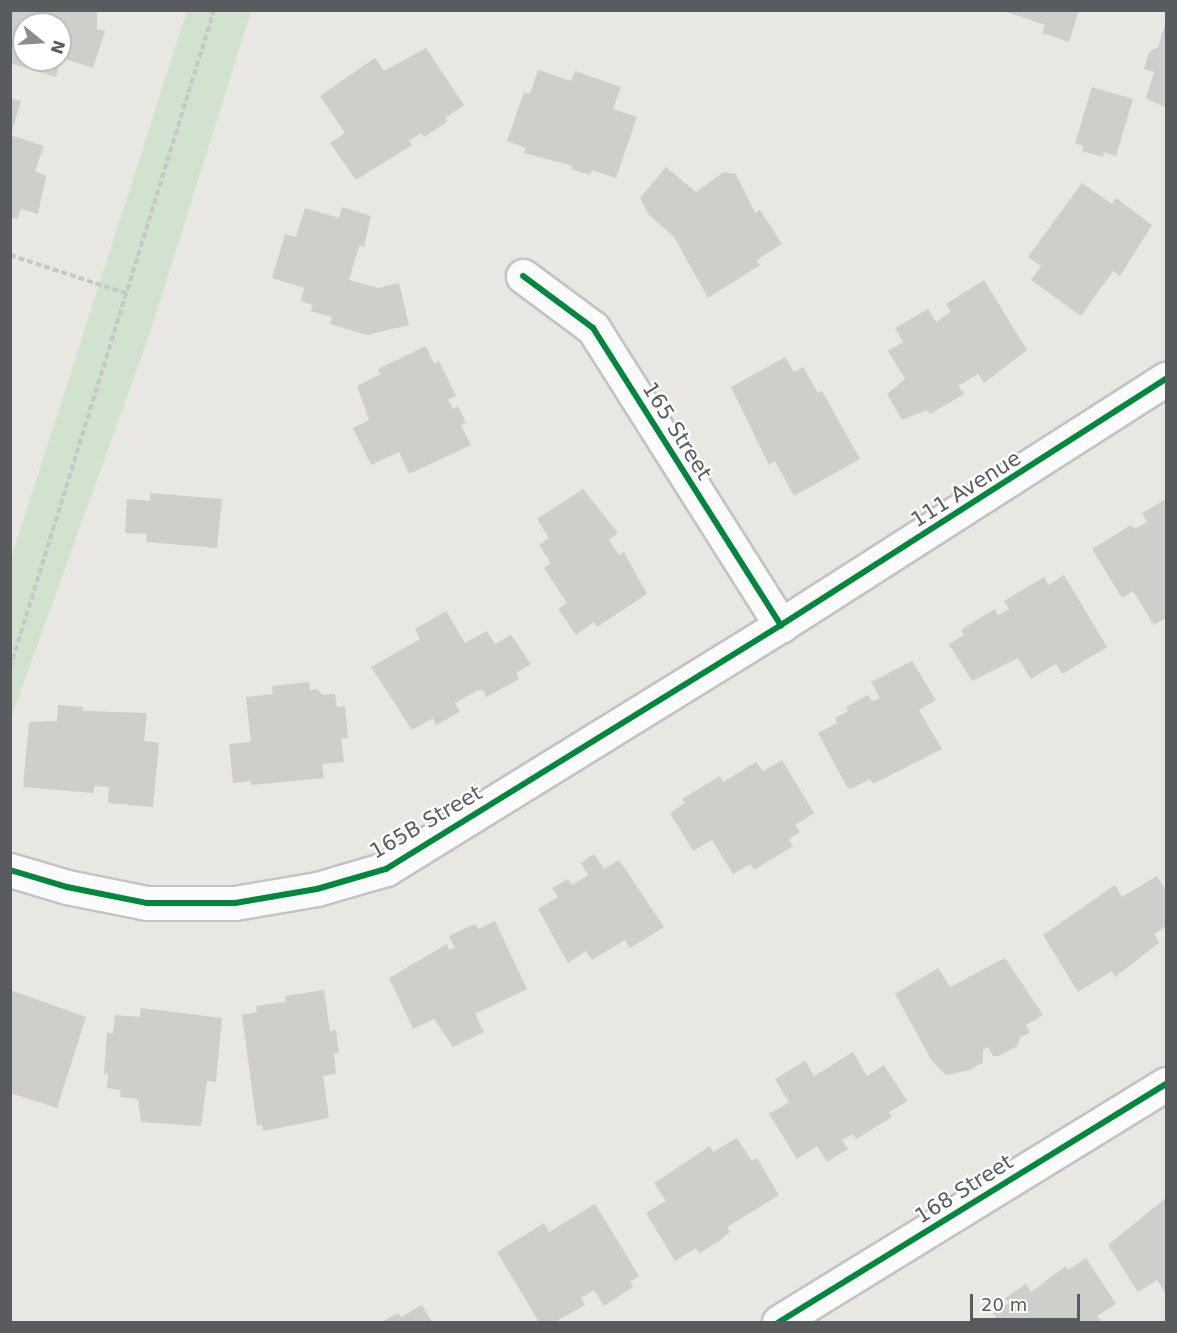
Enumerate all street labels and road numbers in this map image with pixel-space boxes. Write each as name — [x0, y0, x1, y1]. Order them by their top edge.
street label: 165 Street — [637, 377, 717, 485]
street label: 111 Avenue — [906, 445, 1026, 533]
street label: 165B Street — [366, 780, 486, 864]
street label: 168 Street — [910, 1149, 1018, 1229]

